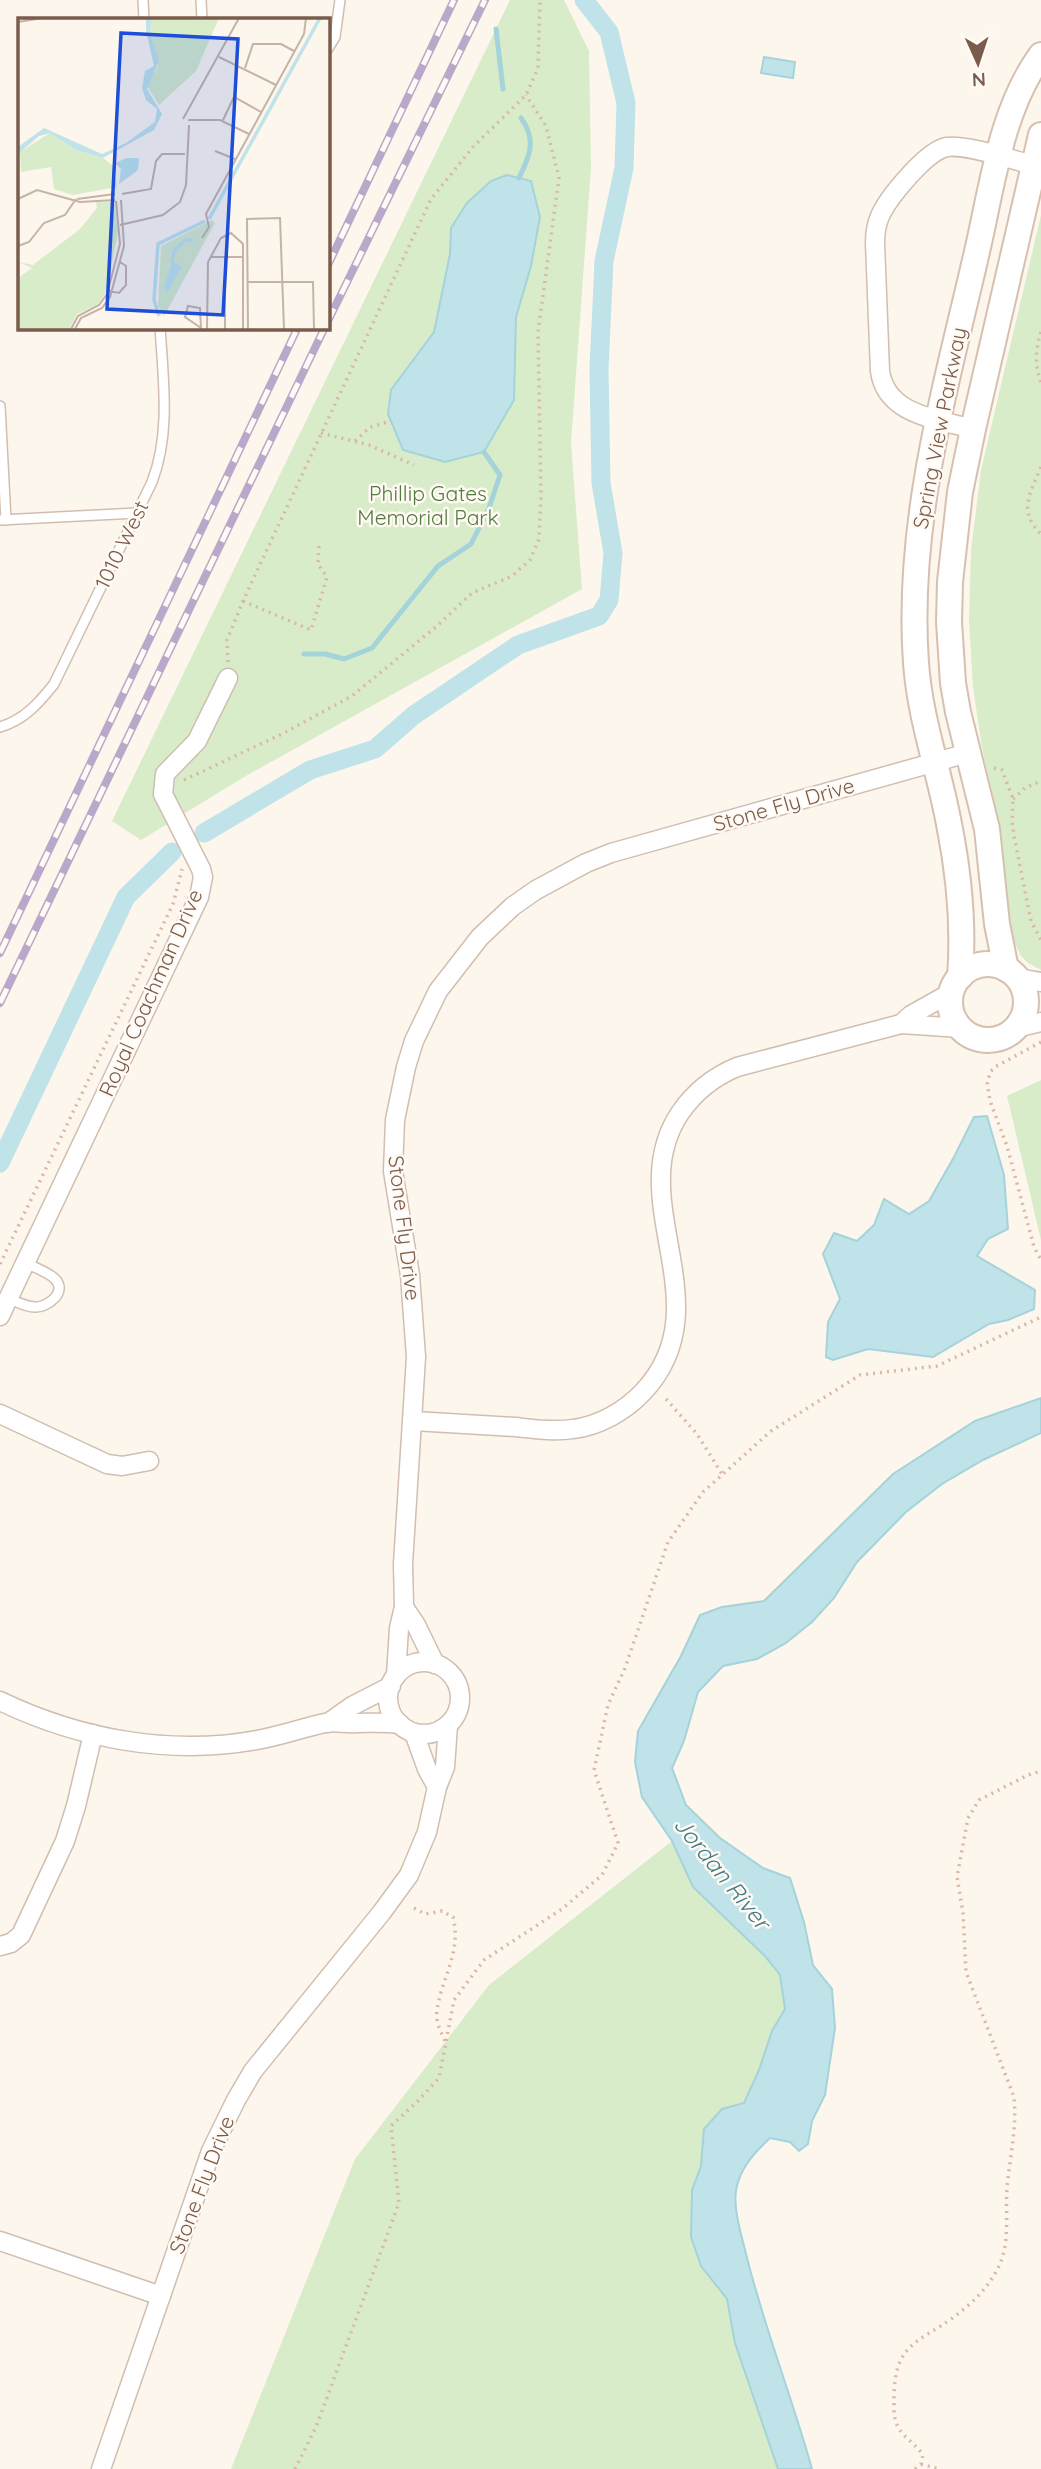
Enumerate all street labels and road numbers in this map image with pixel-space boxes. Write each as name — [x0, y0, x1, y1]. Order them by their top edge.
street label: Spring View Parkway — [907, 325, 971, 531]
street label: 1010 West — [89, 496, 154, 593]
street label: Stone Fly Drive — [710, 771, 857, 837]
street label: Royal Coachman Drive — [93, 885, 208, 1100]
street label: Stone Fly Drive — [383, 1154, 427, 1302]
street label: Stone Fly Drive — [163, 2112, 239, 2257]

